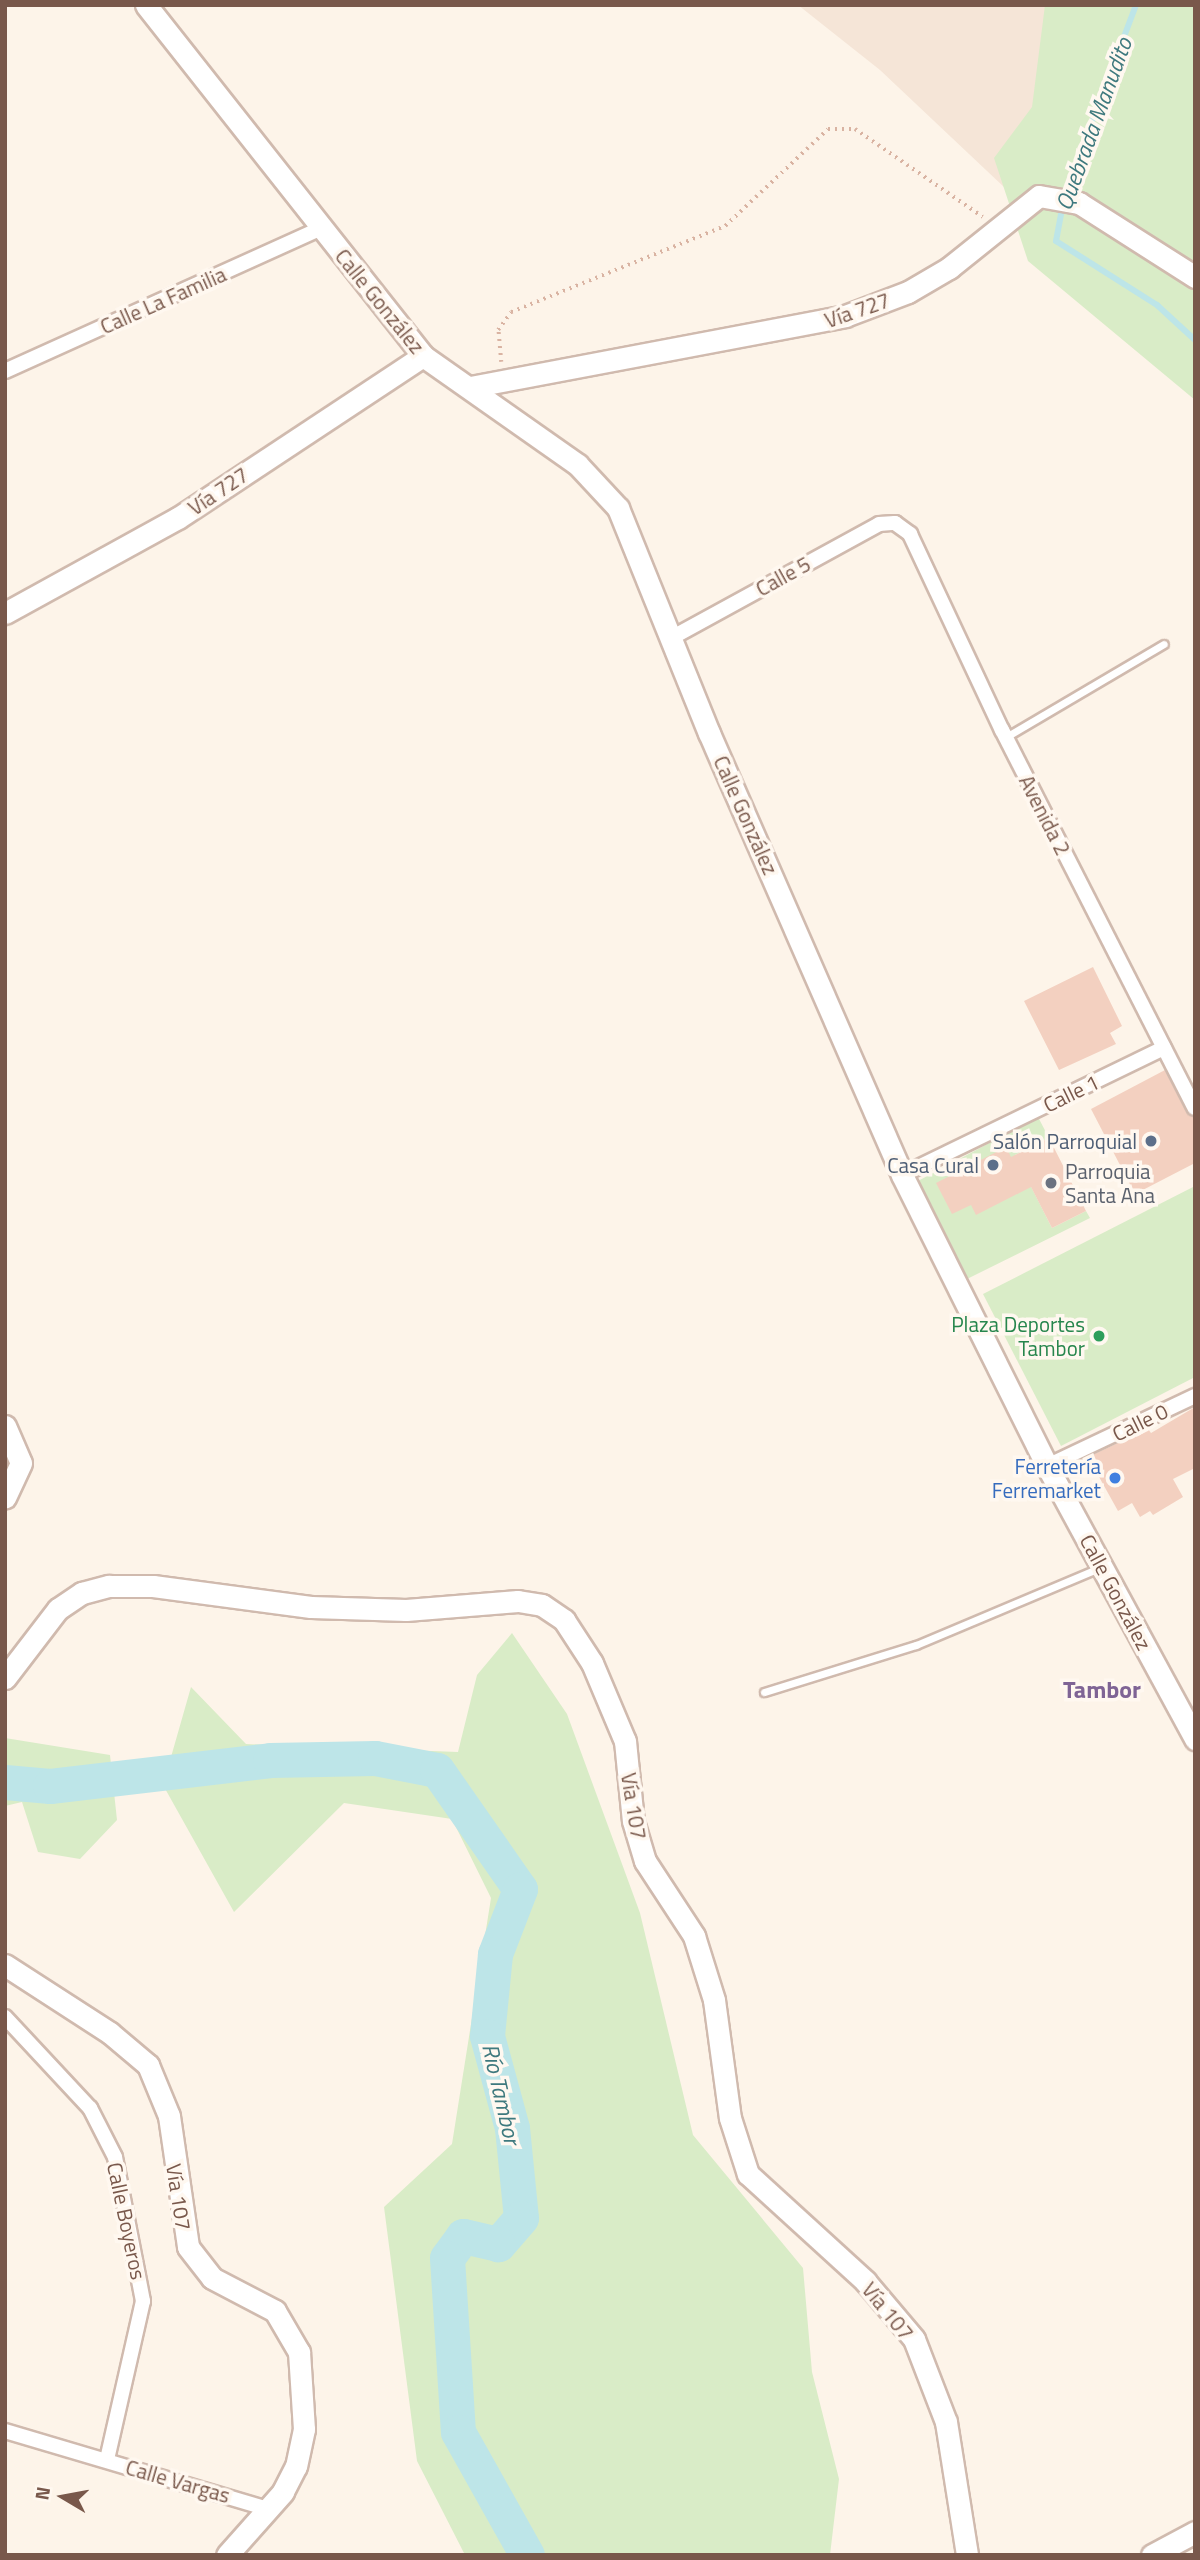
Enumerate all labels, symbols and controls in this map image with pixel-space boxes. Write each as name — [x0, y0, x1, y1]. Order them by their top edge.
water label: Quebrada Manudito — [1050, 34, 1138, 214]
street label: Calle González — [330, 244, 430, 358]
street label: Calle La Familia — [96, 261, 230, 339]
street label: Vía 727 — [821, 287, 893, 333]
street label: Vía 727 — [183, 462, 253, 520]
street label: Calle 5 — [751, 551, 815, 601]
street label: Calle González — [709, 752, 783, 878]
street label: Avenida 2 — [1014, 771, 1076, 859]
street label: Calle 1 — [1039, 1069, 1103, 1117]
place label: Salón Parroquial — [993, 1128, 1137, 1154]
marker: Salón Parroquial — [1143, 1133, 1159, 1149]
place label: Casa Cural — [887, 1152, 979, 1178]
marker: Casa Cural — [985, 1157, 1001, 1173]
place label: Parroquia Santa Ana — [1065, 1158, 1155, 1208]
marker: Parroquia Santa Ana — [1043, 1175, 1059, 1191]
place label: Plaza Deportes Tambor — [951, 1311, 1085, 1361]
marker: Plaza Deportes Tambor — [1091, 1328, 1107, 1344]
street label: Calle 0 — [1108, 1398, 1172, 1446]
place label: Ferretería Ferremarket — [992, 1453, 1101, 1503]
marker: Ferretería Ferremarket — [1107, 1470, 1123, 1486]
street label: Calle González — [1075, 1530, 1157, 1654]
district label: Tambor — [1063, 1676, 1141, 1704]
street label: Vía 107 — [616, 1771, 652, 1841]
water label: Río Tambor — [476, 2041, 526, 2147]
street label: Calle Boyeros — [102, 2160, 152, 2282]
street label: Vía 107 — [161, 2162, 197, 2232]
street label: Vía 107 — [857, 2277, 919, 2345]
street label: Calle Vargas — [123, 2454, 233, 2508]
north arrow — [28, 2462, 98, 2532]
text: N — [26, 2484, 57, 2502]

